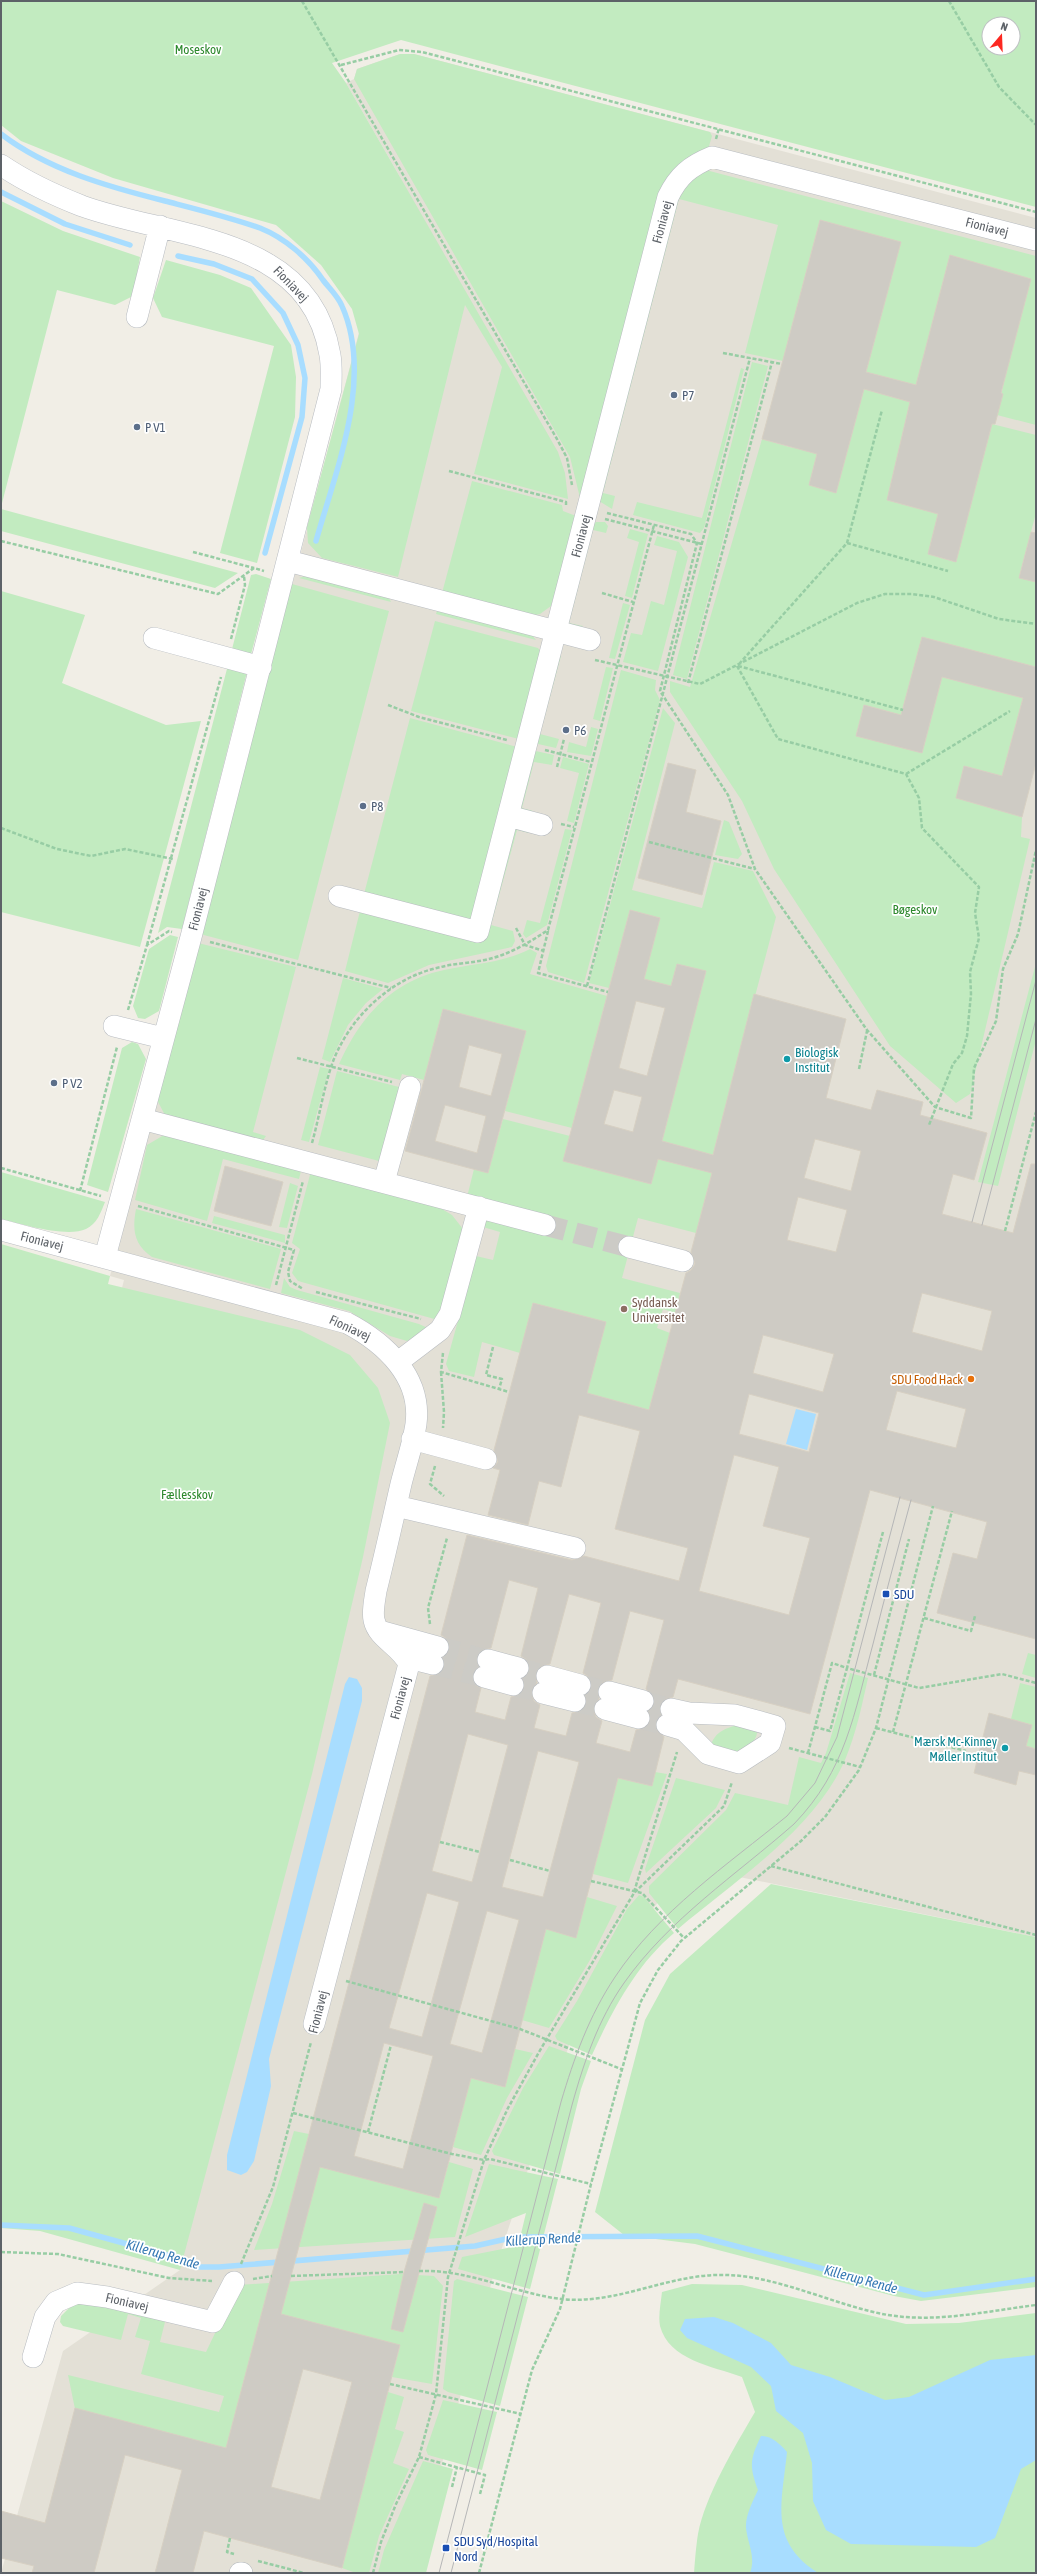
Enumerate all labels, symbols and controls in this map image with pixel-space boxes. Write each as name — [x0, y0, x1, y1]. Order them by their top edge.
north arrow — [981, 16, 1021, 56]
text: N — [999, 20, 1009, 33]
park label: Moseskov — [175, 42, 222, 57]
street label: Fioniavej — [649, 199, 675, 245]
street label: Fioniavej — [964, 214, 1010, 240]
street label: Fioniavej — [270, 263, 312, 305]
place label: P7 — [682, 388, 694, 403]
marker: P7 — [669, 390, 679, 400]
place label: P V1 — [145, 420, 166, 435]
marker: P V1 — [132, 422, 142, 432]
street label: Fioniavej — [568, 513, 594, 559]
place label: P6 — [574, 723, 586, 738]
marker: P6 — [561, 725, 571, 735]
place label: P8 — [371, 799, 383, 814]
marker: P8 — [358, 801, 368, 811]
street label: Fioniavej — [185, 886, 211, 932]
park label: Bøgeskov — [893, 902, 938, 917]
place label: Biologisk Institut — [795, 1045, 839, 1075]
marker: Biologisk Institut — [782, 1054, 792, 1064]
place label: P V2 — [62, 1076, 83, 1091]
marker: P V2 — [49, 1078, 59, 1088]
street label: Fioniavej — [19, 1228, 65, 1254]
place label: Syddansk Universitet — [632, 1295, 685, 1325]
marker: Syddansk Universitet — [619, 1304, 629, 1314]
street label: Fioniavej — [327, 1312, 373, 1344]
place label: SDU Food Hack — [892, 1372, 963, 1387]
marker: SDU Food Hack — [966, 1374, 976, 1384]
park label: Fællesskov — [161, 1487, 214, 1502]
place label: SDU — [894, 1587, 914, 1602]
marker: SDU — [881, 1589, 891, 1599]
street label: Fioniavej — [387, 1675, 413, 1721]
place label: Mærsk Mc-Kinney Møller Institut — [914, 1734, 998, 1764]
marker: Mærsk Mc-Kinney Møller Institut — [1000, 1743, 1010, 1753]
street label: Fioniavej — [305, 1989, 331, 2035]
water label: Killerup Rende — [505, 2229, 581, 2249]
water label: Killerup Rende — [124, 2236, 202, 2272]
water label: Killerup Rende — [822, 2261, 900, 2297]
street label: Fioniavej — [104, 2290, 150, 2314]
place label: SDU Syd/Hospital Nord — [454, 2534, 538, 2564]
marker: SDU Syd/Hospital Nord — [441, 2543, 451, 2553]

